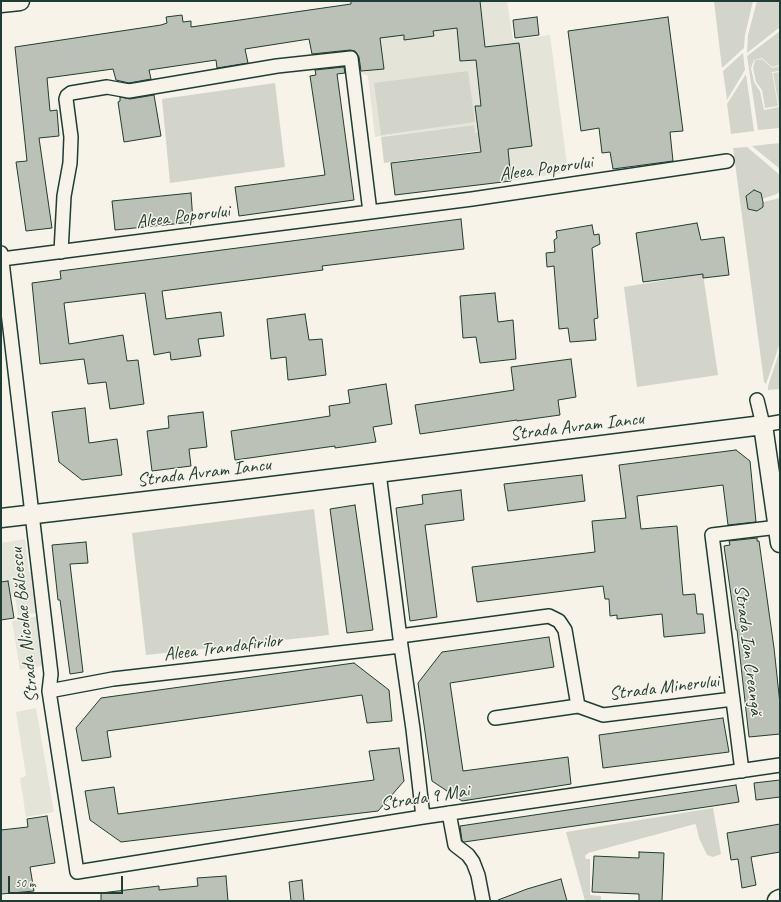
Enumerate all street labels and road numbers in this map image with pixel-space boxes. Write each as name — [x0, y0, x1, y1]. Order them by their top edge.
street label: Aleea Poporului — [498, 151, 594, 187]
street label: Aleea Poporului — [135, 200, 231, 234]
street label: Strada Avram Iancu — [509, 407, 645, 447]
street label: Strada Avram Iancu — [136, 453, 272, 493]
street label: Strada Nicolae Bălcescu — [6, 546, 44, 704]
street label: Strada Ion Creangă — [729, 584, 767, 716]
street label: Aleea Trandafirilor — [162, 629, 284, 667]
street label: Strada Minerului — [608, 670, 720, 706]
street label: Strada 9 Mai — [379, 780, 471, 816]

